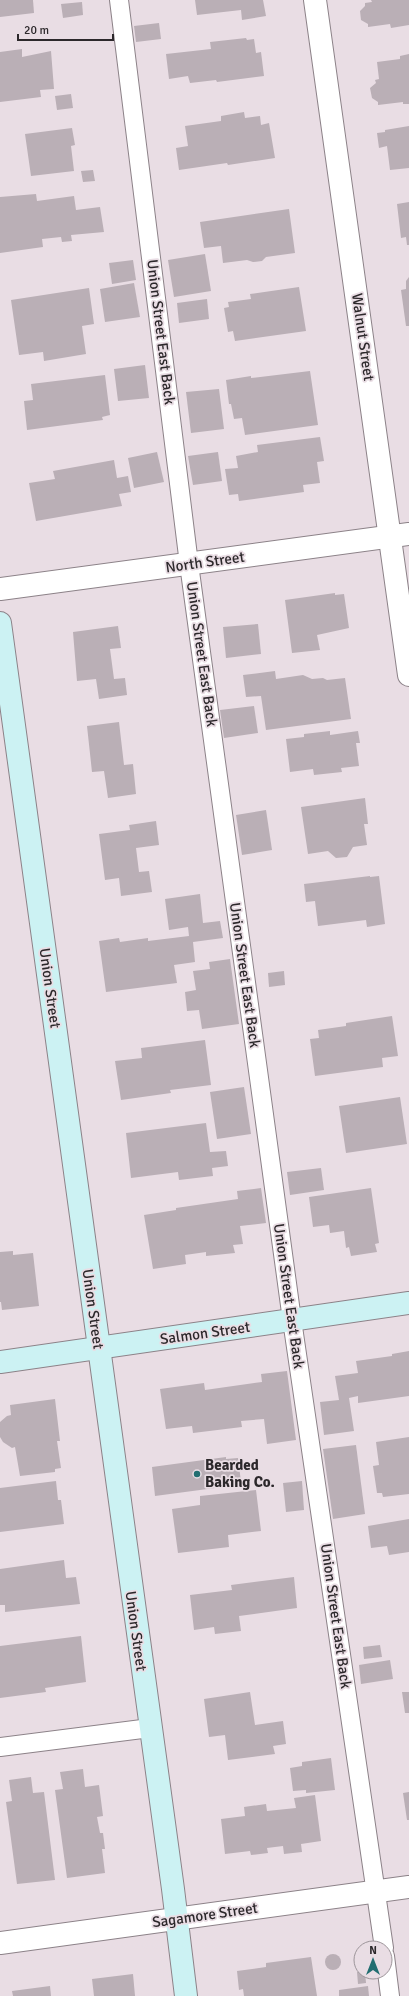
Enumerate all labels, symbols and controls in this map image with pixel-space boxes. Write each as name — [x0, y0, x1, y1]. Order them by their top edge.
scale bar — [18, 16, 113, 42]
text: 20 m — [24, 23, 49, 38]
street label: Union Street East Back — [143, 258, 179, 406]
street label: Walnut Street — [348, 292, 378, 382]
street label: North Street — [164, 548, 246, 576]
street label: Union Street East Back — [183, 580, 221, 728]
street label: Union Street East Back — [226, 901, 264, 1049]
street label: Union Street — [35, 947, 65, 1029]
street label: Union Street East Back — [270, 1222, 308, 1370]
street label: Union Street — [78, 1268, 108, 1350]
street label: Salmon Street — [159, 1318, 251, 1348]
place label: Bearded Baking Co. — [205, 1456, 275, 1491]
marker: Bearded Baking Co. — [192, 1469, 202, 1479]
street label: Union Street East Back — [317, 1542, 355, 1690]
street label: Union Street — [121, 1590, 151, 1672]
street label: Sagamore Street — [151, 1899, 259, 1931]
north arrow — [353, 1940, 393, 1980]
text: N — [369, 1944, 377, 1957]

